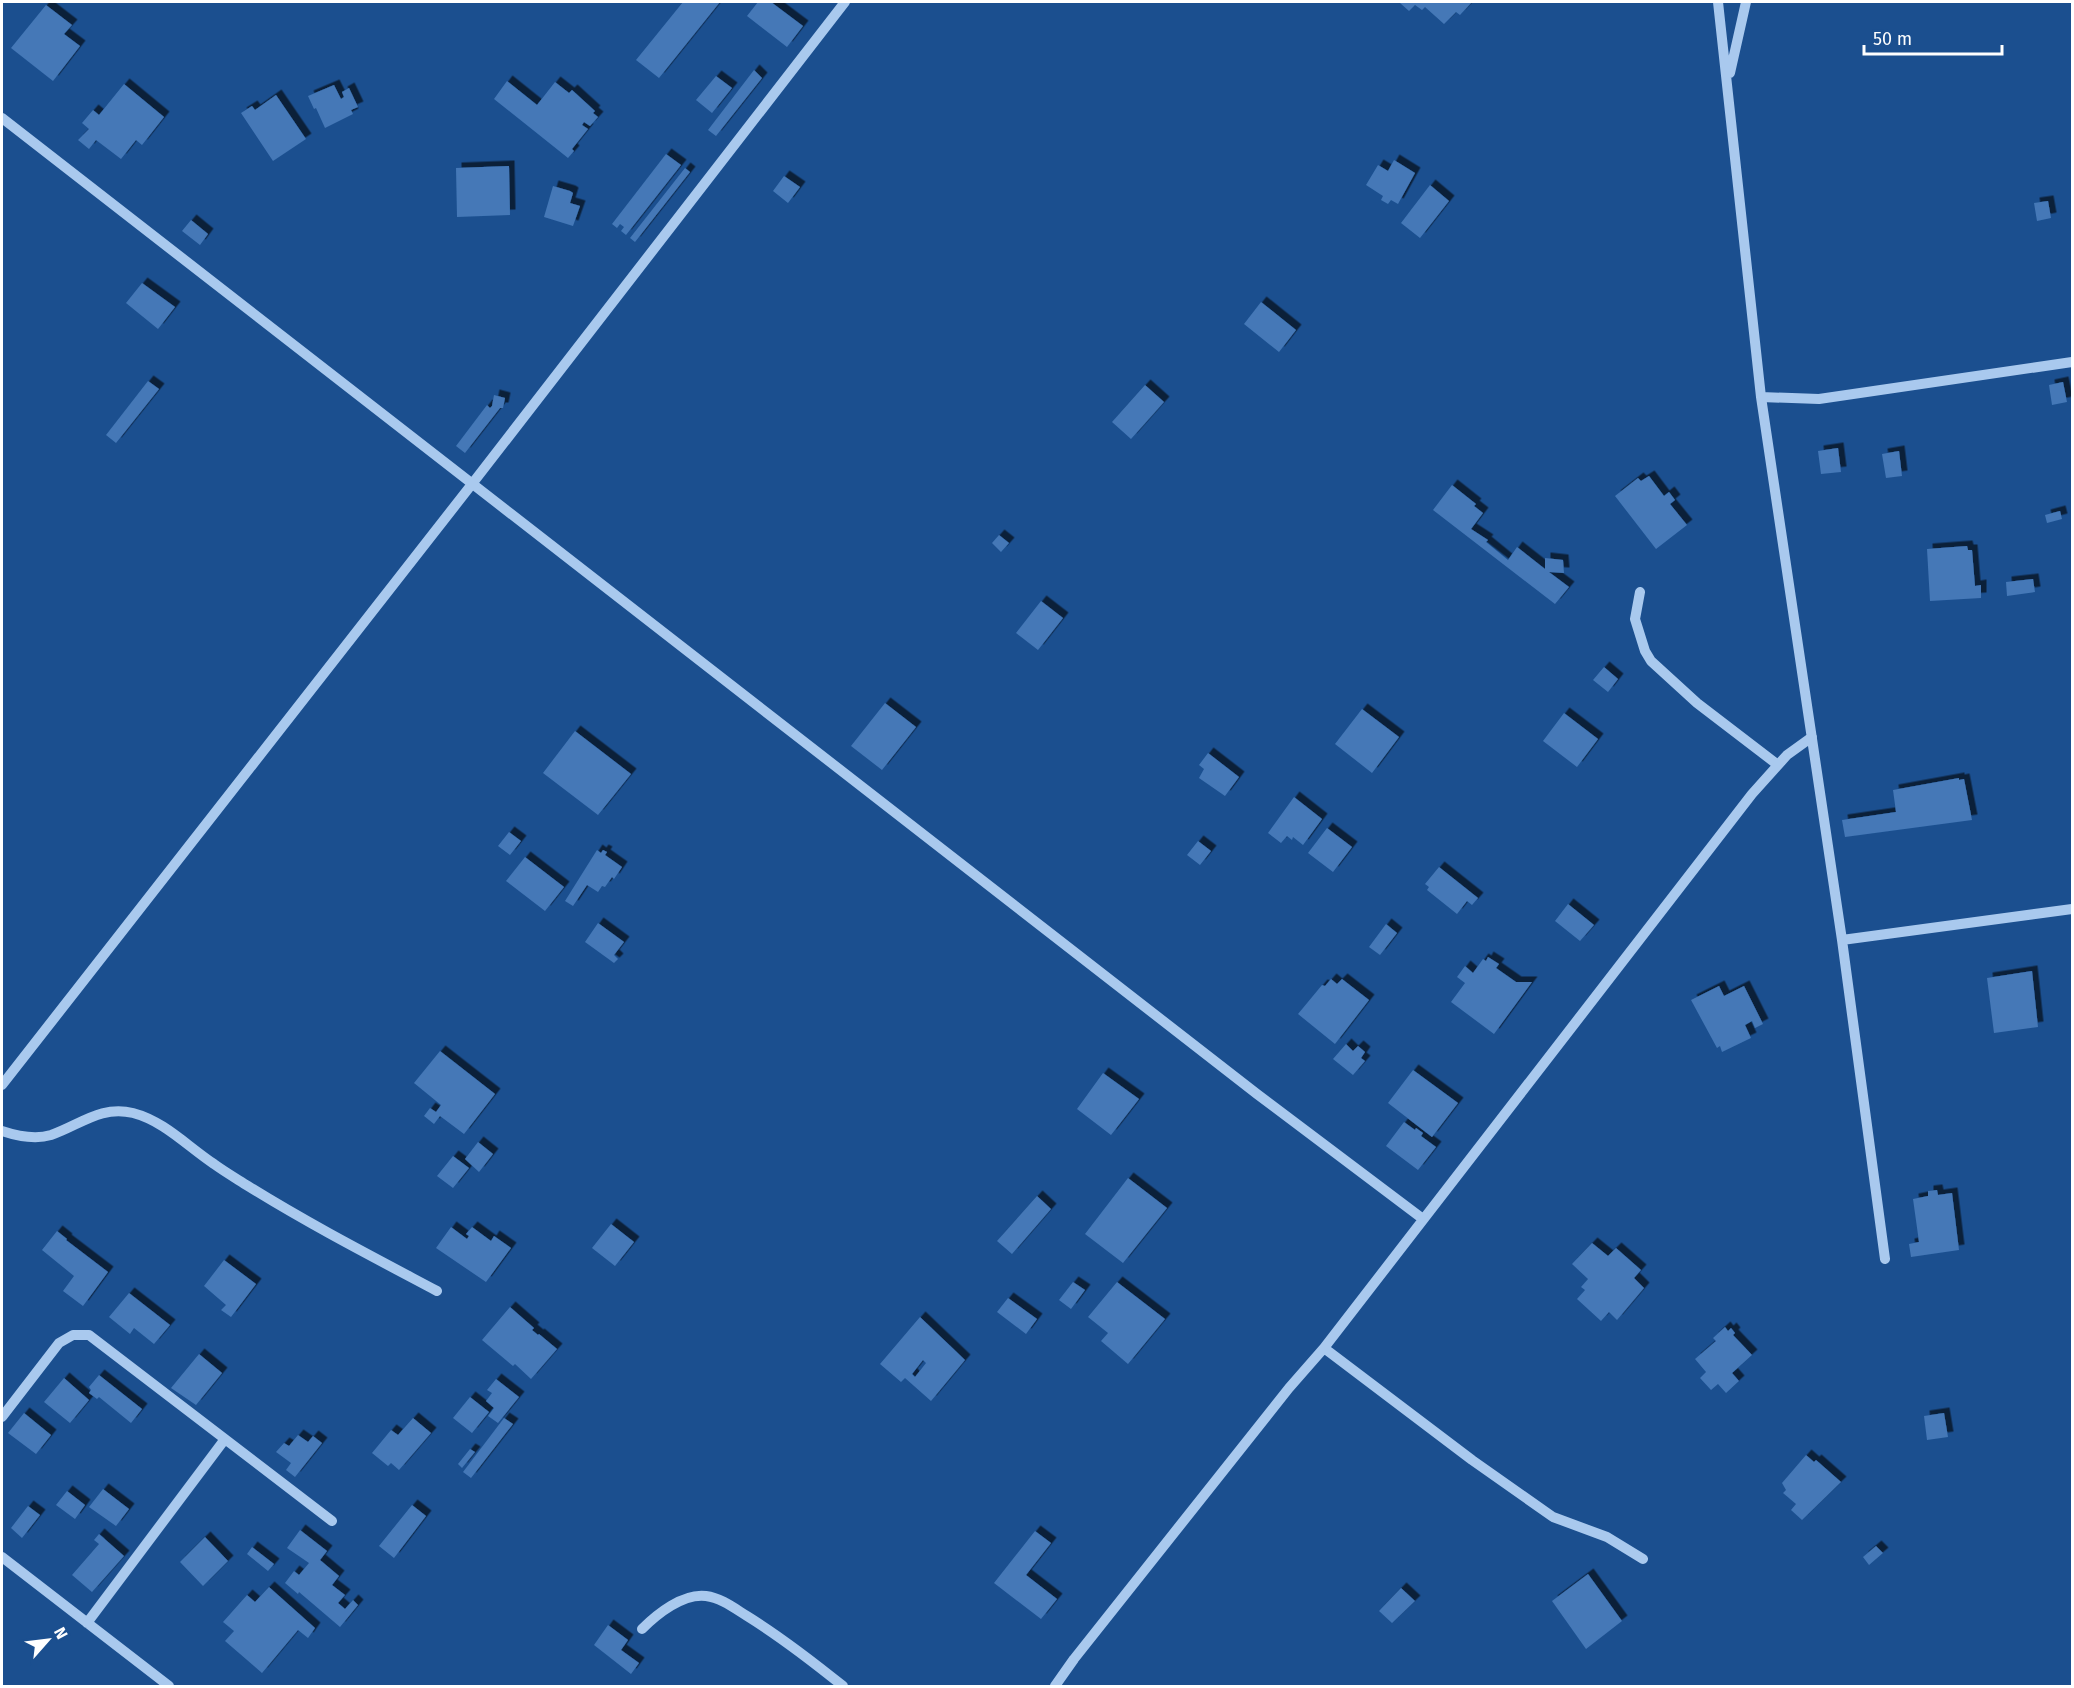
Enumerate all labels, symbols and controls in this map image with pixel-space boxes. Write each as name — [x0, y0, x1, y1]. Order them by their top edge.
scale bar — [1864, 18, 2002, 56]
text: 50 m — [1873, 28, 1912, 50]
north arrow — [18, 1610, 78, 1670]
text: N — [50, 1624, 72, 1642]

